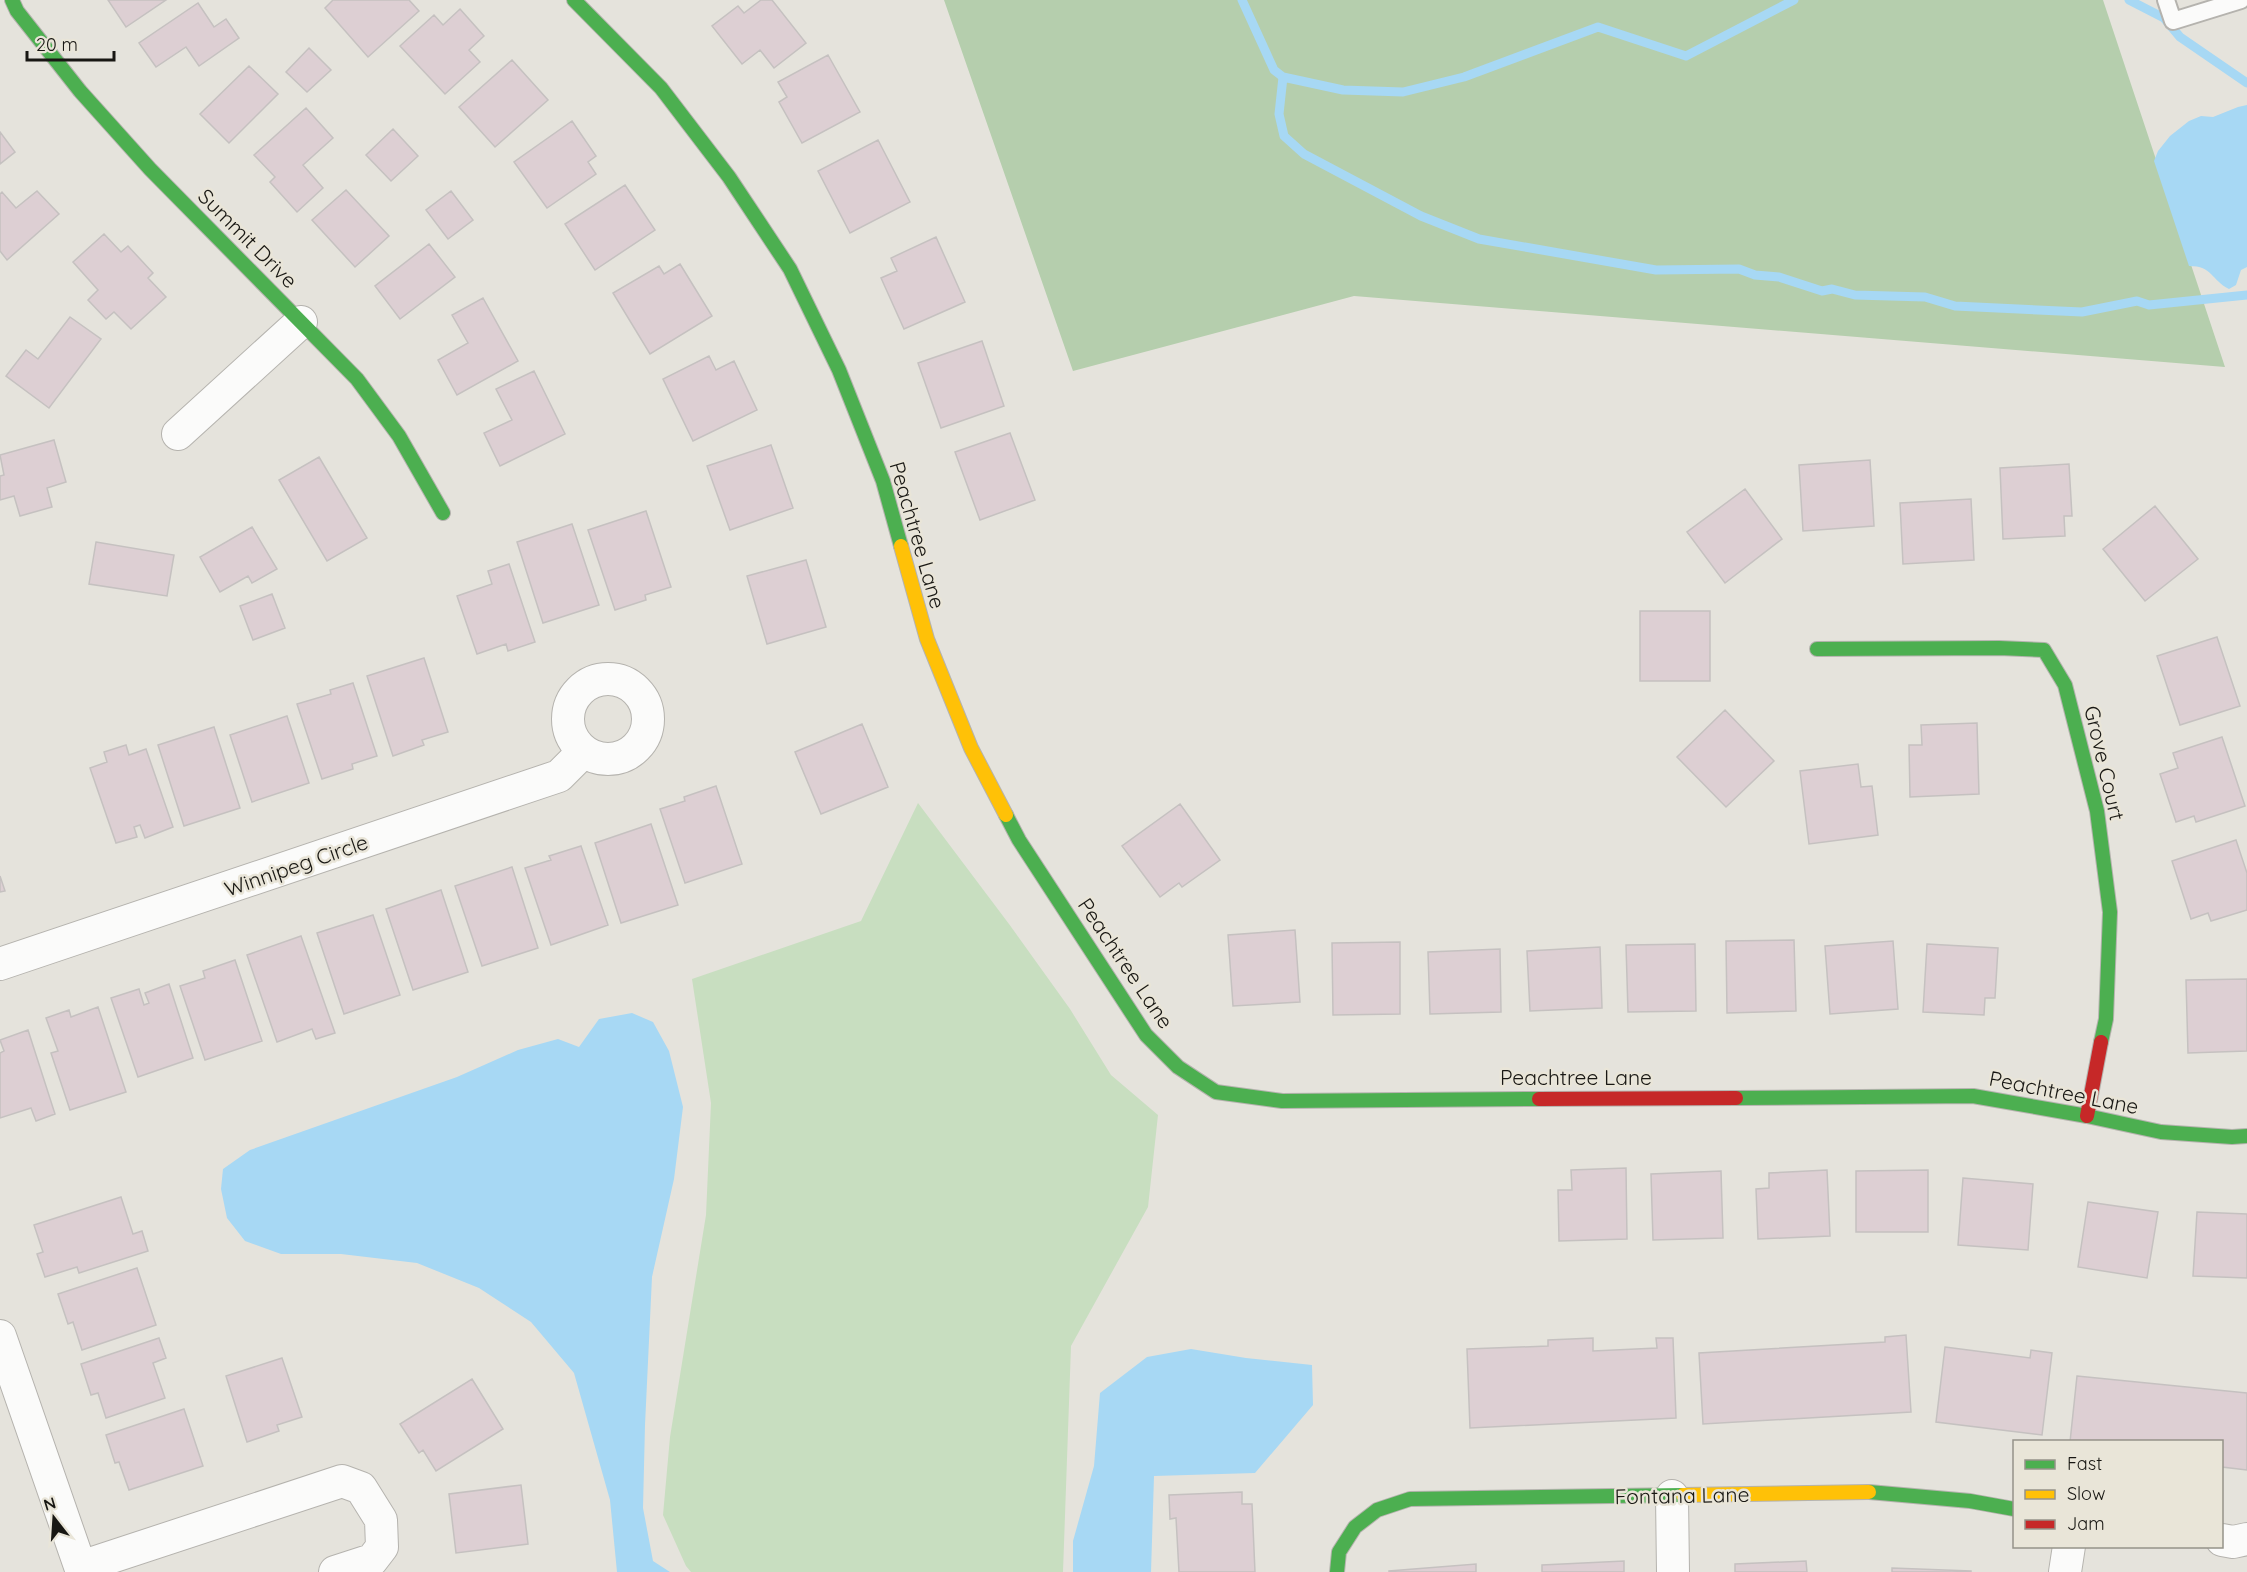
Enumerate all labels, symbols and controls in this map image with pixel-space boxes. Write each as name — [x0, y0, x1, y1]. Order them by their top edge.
scale bar — [27, 24, 114, 62]
text: 20 m — [36, 33, 78, 56]
street label: Summit Drive — [193, 183, 303, 293]
street label: Peachtree Lane — [885, 458, 951, 612]
street label: Grove Court — [2079, 703, 2131, 823]
street label: Winnipeg Circle — [221, 828, 371, 902]
street label: Peachtree Lane — [1073, 893, 1179, 1033]
street label: Peachtree Lane — [1500, 1064, 1652, 1090]
street label: Peachtree Lane — [1987, 1065, 2141, 1119]
legend — [2013, 1440, 2223, 1548]
text: Fast — [2067, 1452, 2102, 1475]
street label: Fontana Lane — [1614, 1481, 1750, 1509]
text: Slow — [2067, 1482, 2105, 1505]
north arrow — [24, 1488, 84, 1548]
text: N — [41, 1492, 58, 1515]
text: Jam — [2067, 1512, 2105, 1535]

